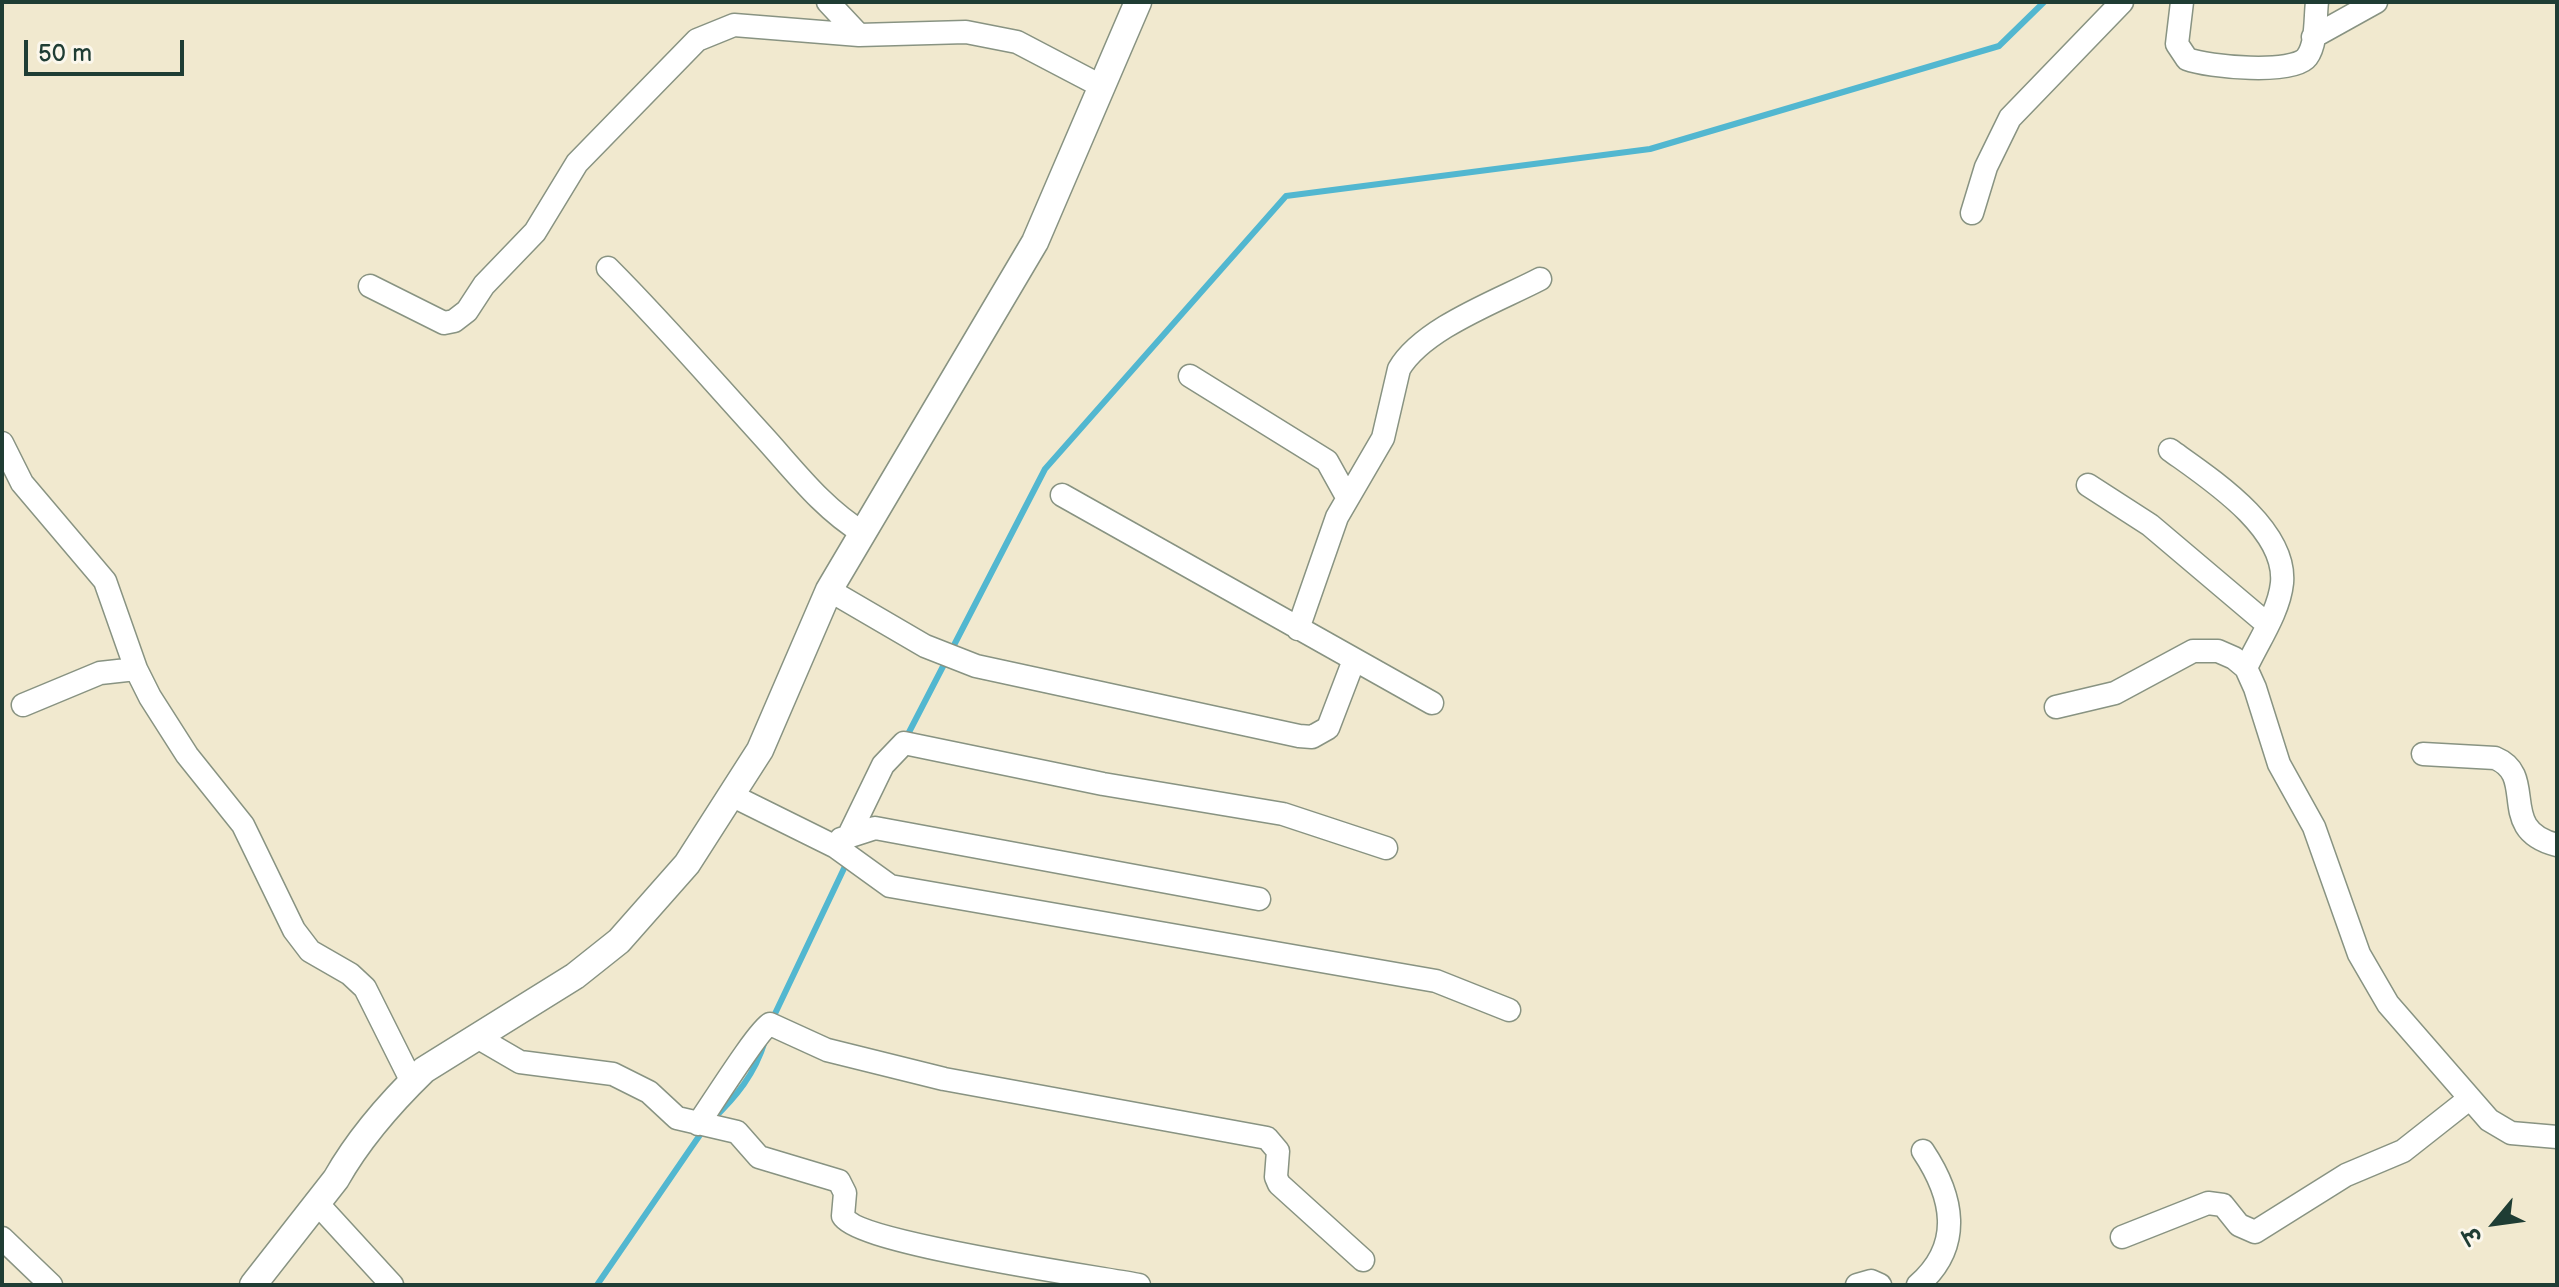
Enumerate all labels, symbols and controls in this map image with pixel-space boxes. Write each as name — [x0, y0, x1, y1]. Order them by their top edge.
scale bar — [28, 24, 188, 74]
text: 50 m — [38, 39, 92, 68]
north arrow — [2455, 1183, 2535, 1263]
text: उ — [2458, 1222, 2489, 1248]

